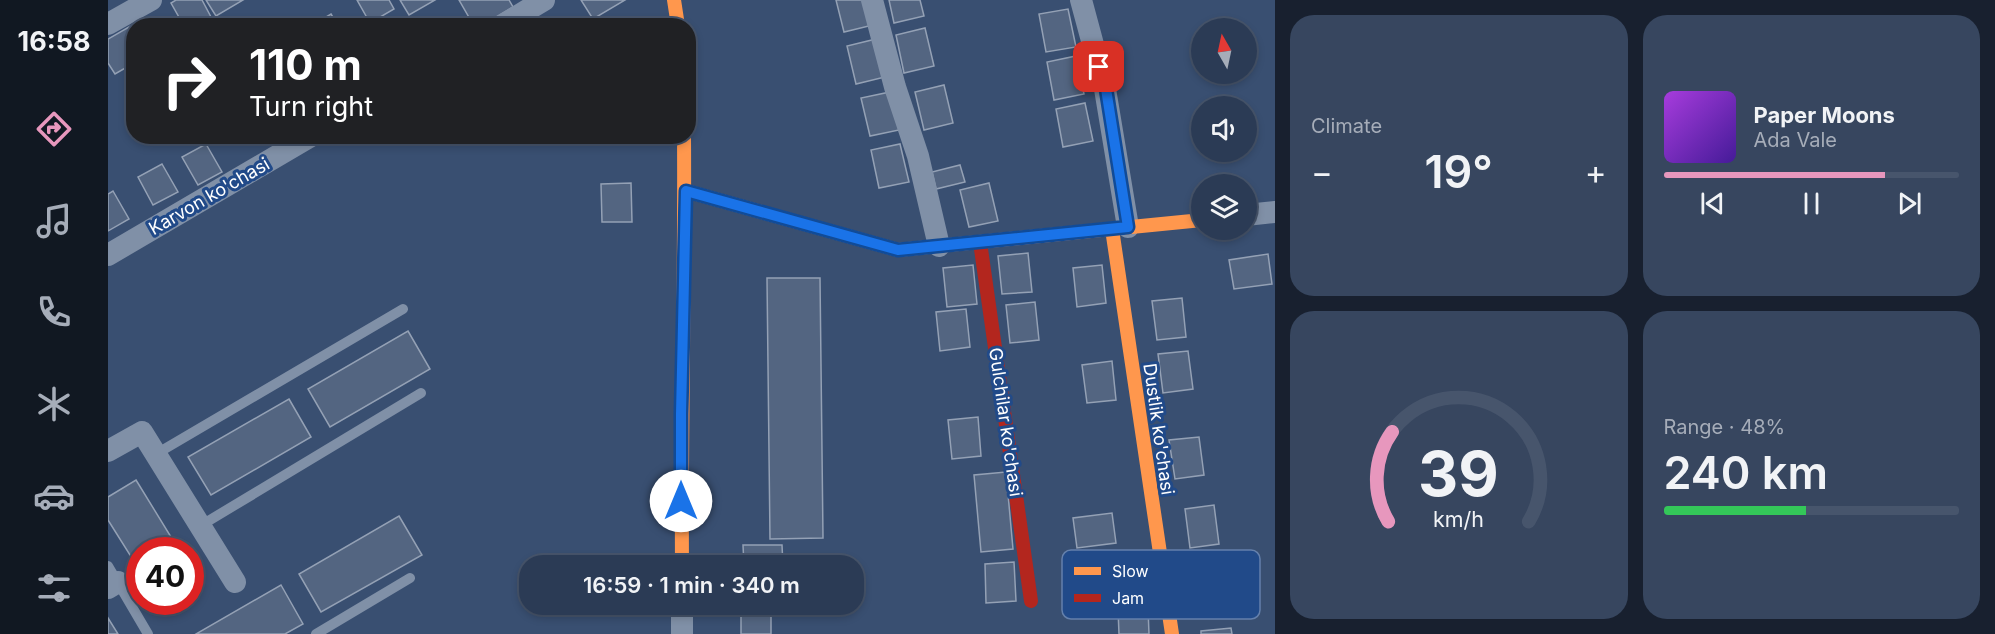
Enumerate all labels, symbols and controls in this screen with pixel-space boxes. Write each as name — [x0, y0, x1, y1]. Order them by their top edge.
north arrow — [1191, 18, 1257, 84]
map controls — [1191, 18, 1257, 240]
text: 16:58 — [17, 25, 91, 58]
text: 110 m — [249, 39, 362, 90]
pin — [1073, 41, 1124, 92]
icon: right — [150, 42, 228, 120]
icon: arrive — [1082, 50, 1115, 83]
text: Turn right — [249, 90, 373, 123]
button: sound — [1191, 96, 1257, 162]
text: Paper Moons — [1754, 102, 1895, 128]
icon: directions — [33, 108, 75, 150]
text: Climate — [1311, 114, 1382, 138]
text: Ada Vale — [1754, 128, 1837, 152]
text: 19° — [1425, 144, 1493, 199]
text: − — [1311, 152, 1333, 192]
text: + — [1585, 152, 1607, 192]
street label: Karvon ko'chasi — [145, 153, 273, 239]
button: layers — [1191, 174, 1257, 240]
icon: previous — [1696, 187, 1729, 220]
icon: pause — [1795, 187, 1828, 220]
icon: next — [1893, 187, 1926, 220]
icon: music — [33, 200, 75, 242]
icon: phone — [33, 291, 75, 333]
street label: Gulchilar ko'chasi — [985, 346, 1027, 498]
street label: Dustlik ko'chasi — [1139, 362, 1179, 496]
icon: climate — [33, 383, 75, 425]
text: Range · 48% — [1664, 415, 1785, 439]
text: 39 — [1418, 436, 1499, 511]
text: 240 km — [1664, 445, 1828, 500]
position arrow — [649, 469, 713, 533]
icon: car — [33, 475, 75, 517]
text: km/h — [1433, 506, 1484, 532]
speed limit sign: 40 — [126, 537, 204, 615]
legend — [1062, 550, 1260, 619]
text: Slow — [1112, 561, 1149, 581]
icon: filters — [33, 567, 75, 609]
text: 16:59 · 1 min · 340 m — [583, 572, 800, 598]
text: Jam — [1112, 588, 1144, 608]

